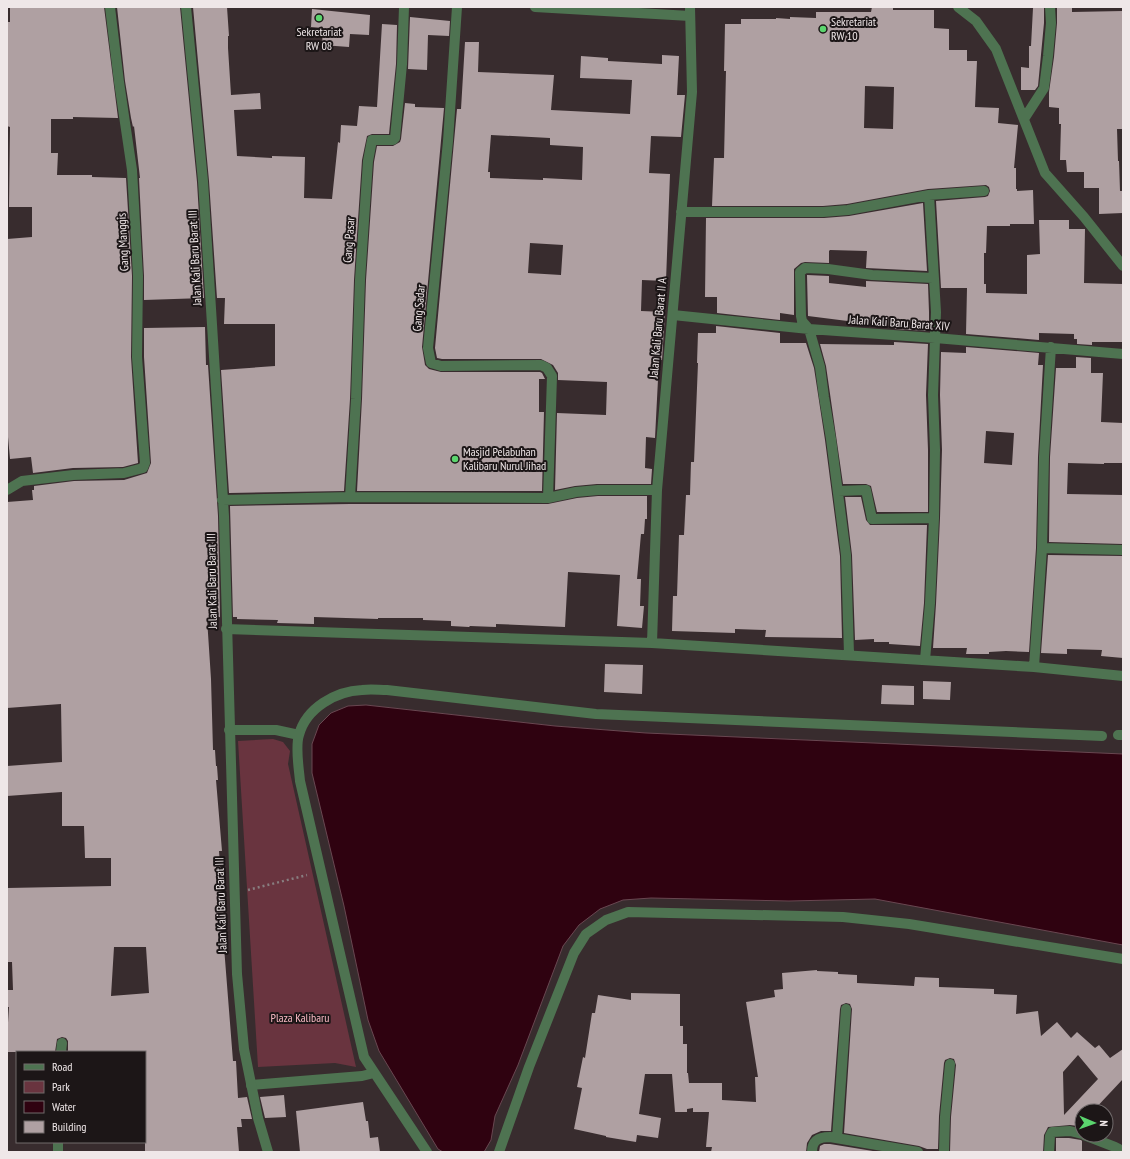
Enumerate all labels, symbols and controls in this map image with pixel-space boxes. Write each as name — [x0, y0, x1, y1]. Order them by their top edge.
marker: Sekretariat RW 08 — [314, 13, 324, 23]
place label: Sekretariat RW 10 — [831, 14, 877, 43]
place label: Sekretariat RW 08 — [296, 24, 342, 53]
marker: Sekretariat RW 10 — [818, 24, 828, 34]
street label: Jalan Kali Baru Barat III — [185, 210, 205, 307]
street label: Gang Manggis — [113, 212, 132, 272]
street label: Gang Pasar — [339, 216, 358, 263]
street label: Jalan Kali Baru Barat II A — [646, 277, 669, 380]
street label: Gang Sadar — [409, 283, 428, 332]
street label: Jalan Kali Baru Barat XIV — [847, 311, 951, 334]
place label: Masjid Pelabuhan Kalibaru Nurul Jihad — [463, 444, 546, 473]
marker: Masjid Pelabuhan Kalibaru Nurul Jihad — [450, 454, 460, 464]
street label: Jalan Kali Baru Barat III — [203, 533, 220, 630]
street label: Jalan Kali Baru Barat III — [211, 857, 230, 954]
park label: Plaza Kalibaru — [270, 1010, 330, 1025]
legend — [16, 1051, 146, 1143]
text: Road — [52, 1059, 72, 1074]
text: Park — [52, 1079, 70, 1094]
text: Water — [52, 1099, 77, 1114]
north arrow — [1074, 1103, 1114, 1143]
text: Building — [52, 1119, 87, 1134]
text: N — [1097, 1120, 1111, 1127]

